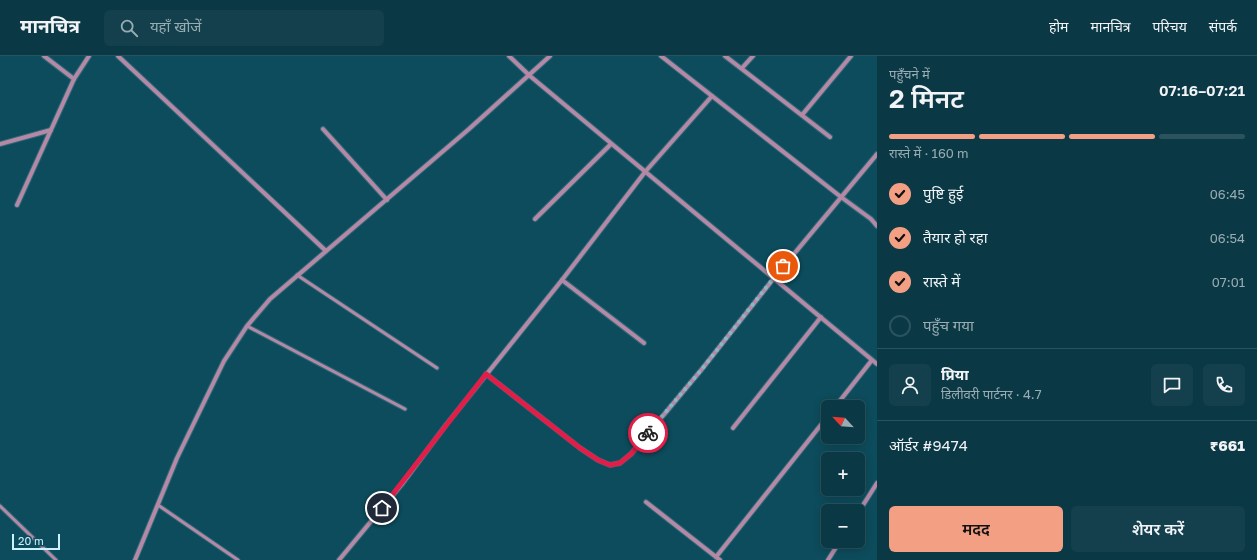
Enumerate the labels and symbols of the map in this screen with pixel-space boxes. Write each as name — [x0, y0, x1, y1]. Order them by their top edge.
pin — [766, 249, 800, 283]
north arrow — [821, 400, 865, 444]
courier — [628, 413, 668, 453]
pin — [365, 491, 399, 525]
scale bar — [12, 532, 60, 551]

